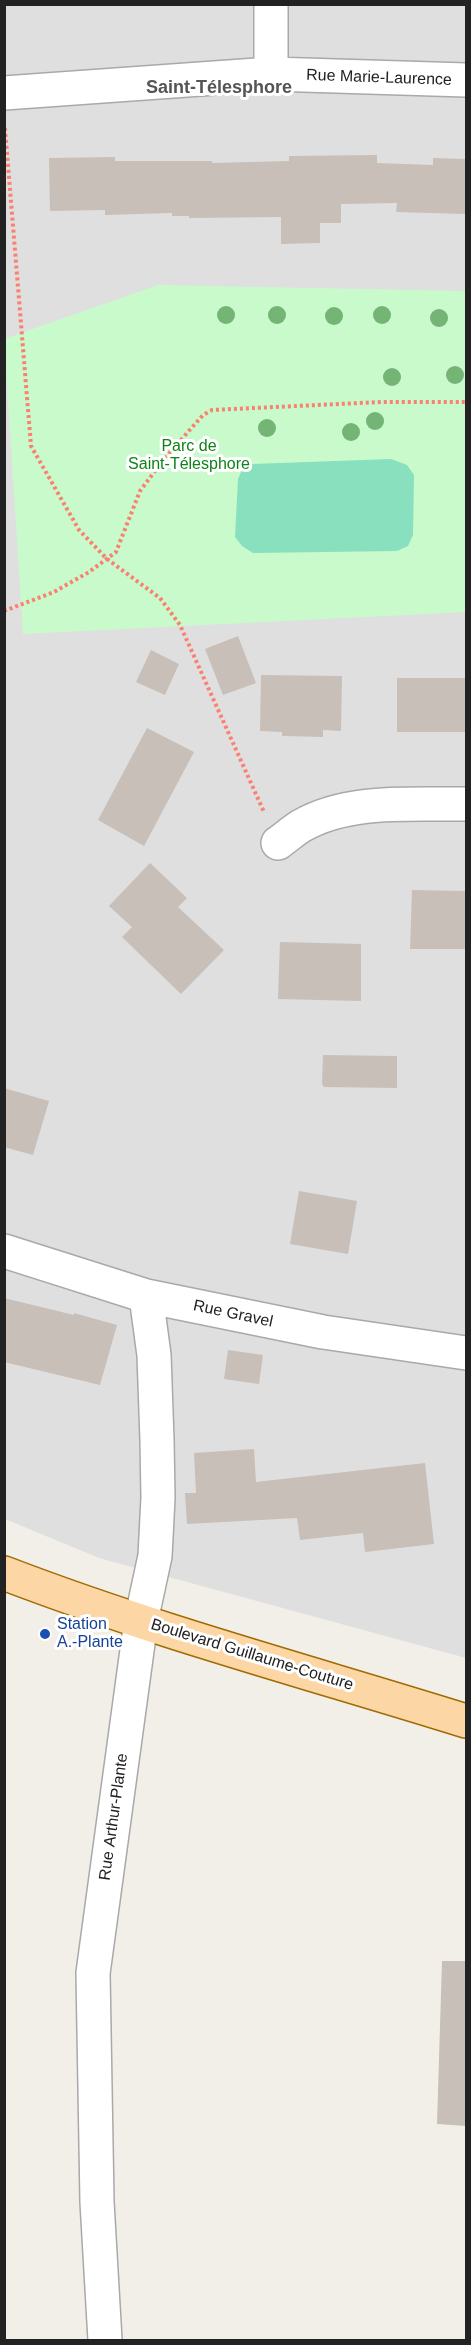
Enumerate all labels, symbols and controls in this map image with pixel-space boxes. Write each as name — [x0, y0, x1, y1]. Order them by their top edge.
street label: Rue Marie-Laurence — [306, 66, 452, 90]
district label: Saint-Télesphore — [146, 77, 292, 99]
park label: Parc de Saint-Télesphore — [128, 437, 250, 475]
street label: Rue Gravel — [191, 1296, 275, 1332]
place label: Station A.-Plante — [57, 1615, 123, 1653]
street label: Boulevard Guillaume-Couture — [148, 1615, 356, 1695]
marker: Station A.-Plante — [38, 1627, 52, 1641]
street label: Rue Arthur-Plante — [96, 1752, 132, 1882]

